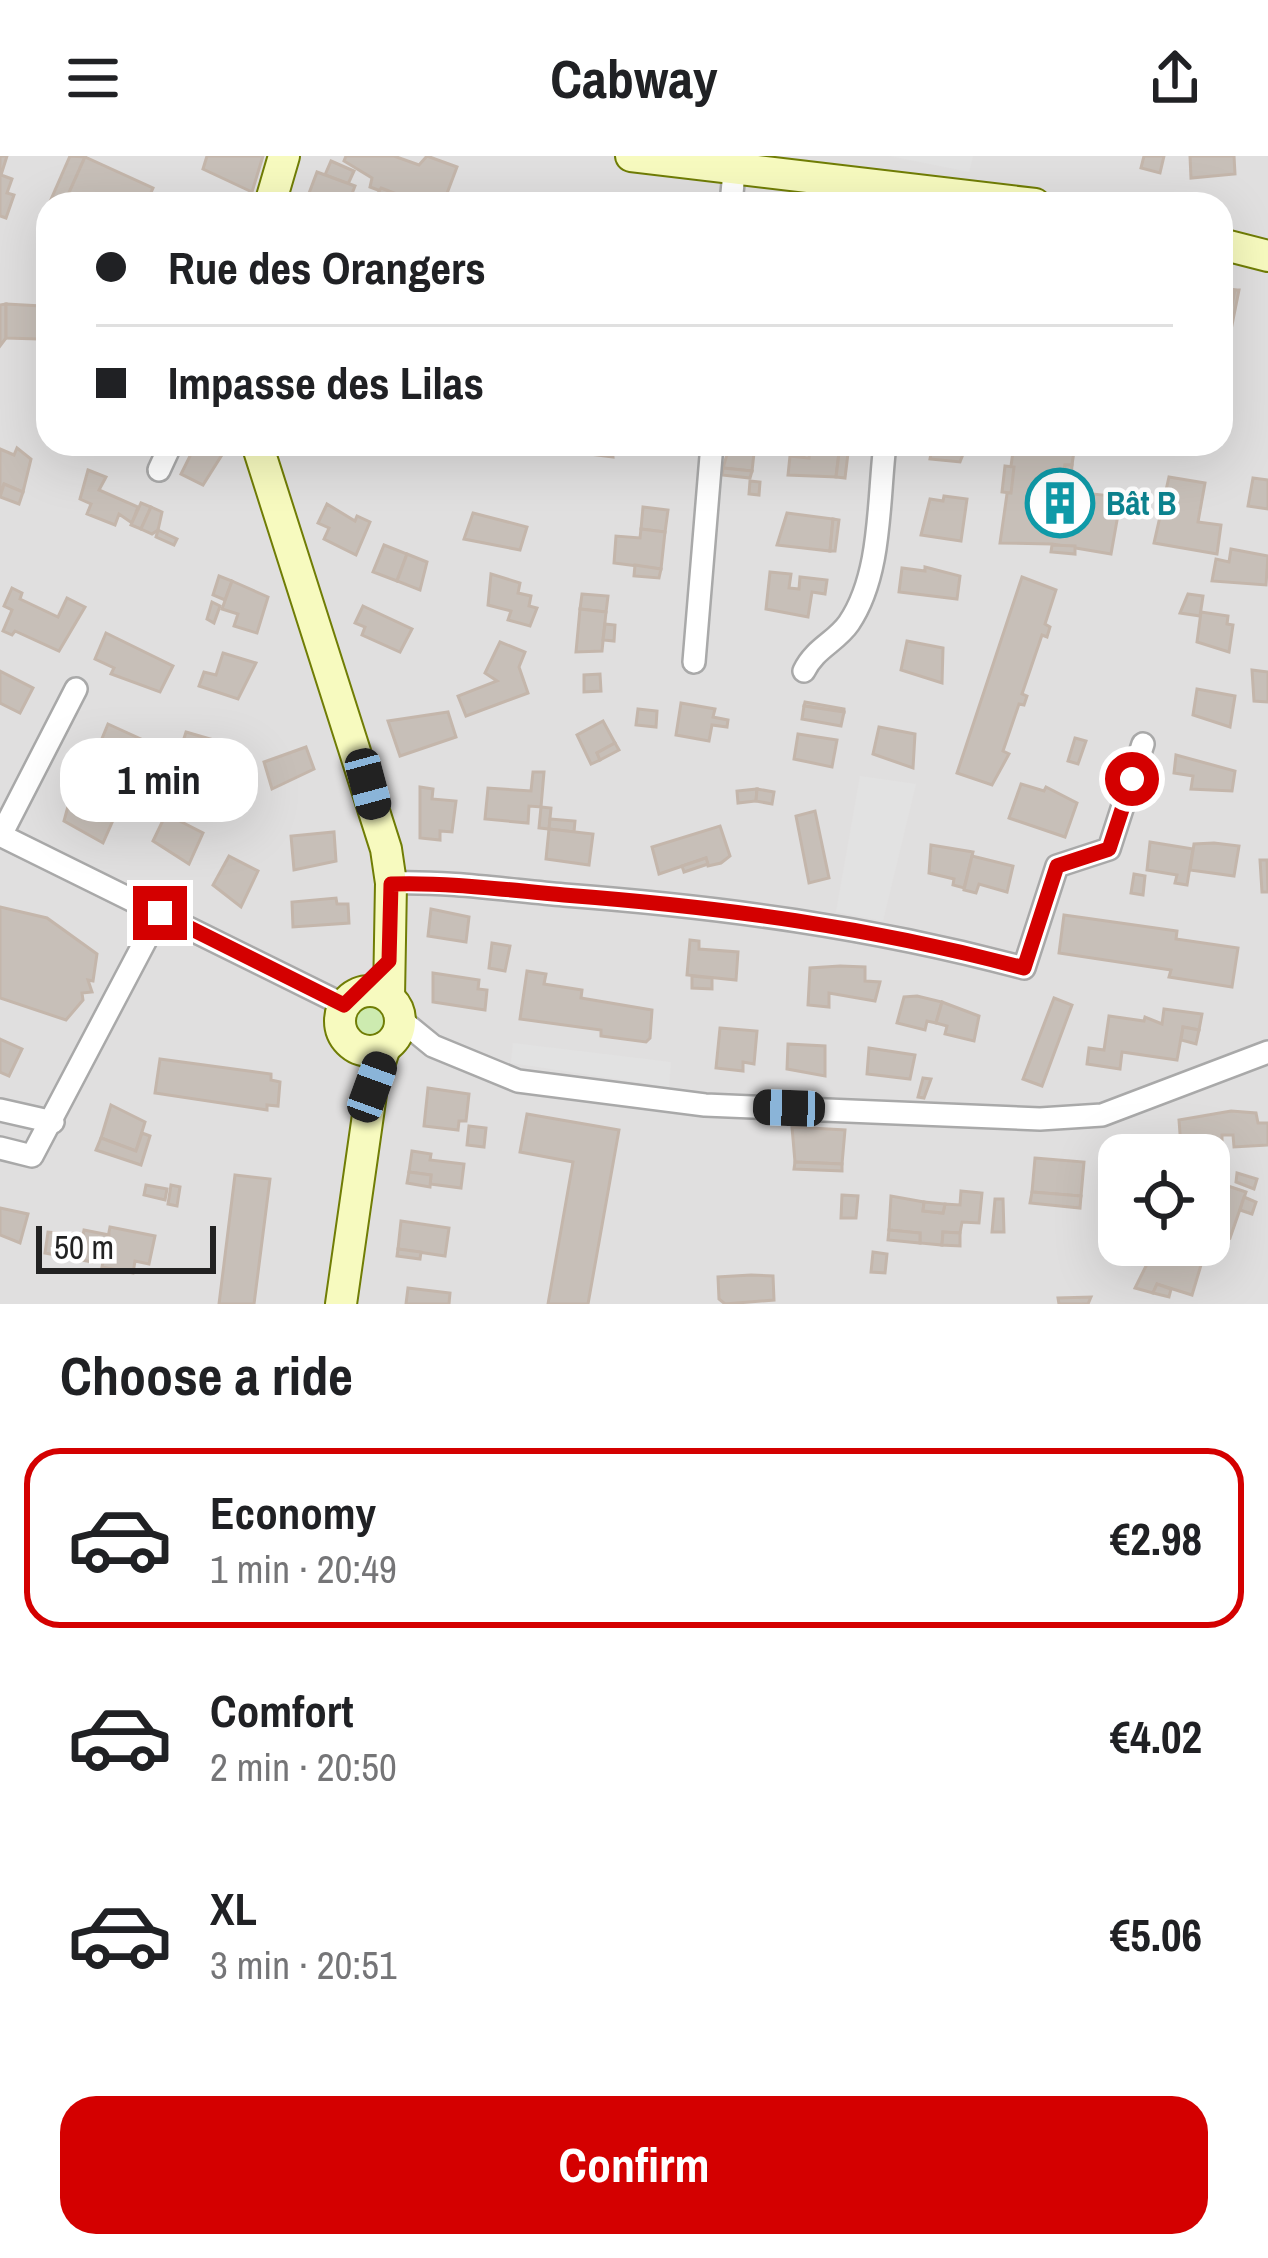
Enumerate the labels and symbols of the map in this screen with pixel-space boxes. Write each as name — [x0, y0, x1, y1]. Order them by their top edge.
building icon: Bât B — [1025, 468, 1095, 538]
place label: Bât B — [1106, 481, 1177, 525]
callout: 1 min — [61, 739, 259, 823]
car — [341, 745, 395, 823]
route start — [1105, 752, 1159, 806]
route end — [133, 886, 187, 940]
car — [343, 1047, 401, 1127]
car — [752, 1089, 826, 1127]
scale bar — [36, 1220, 216, 1273]

